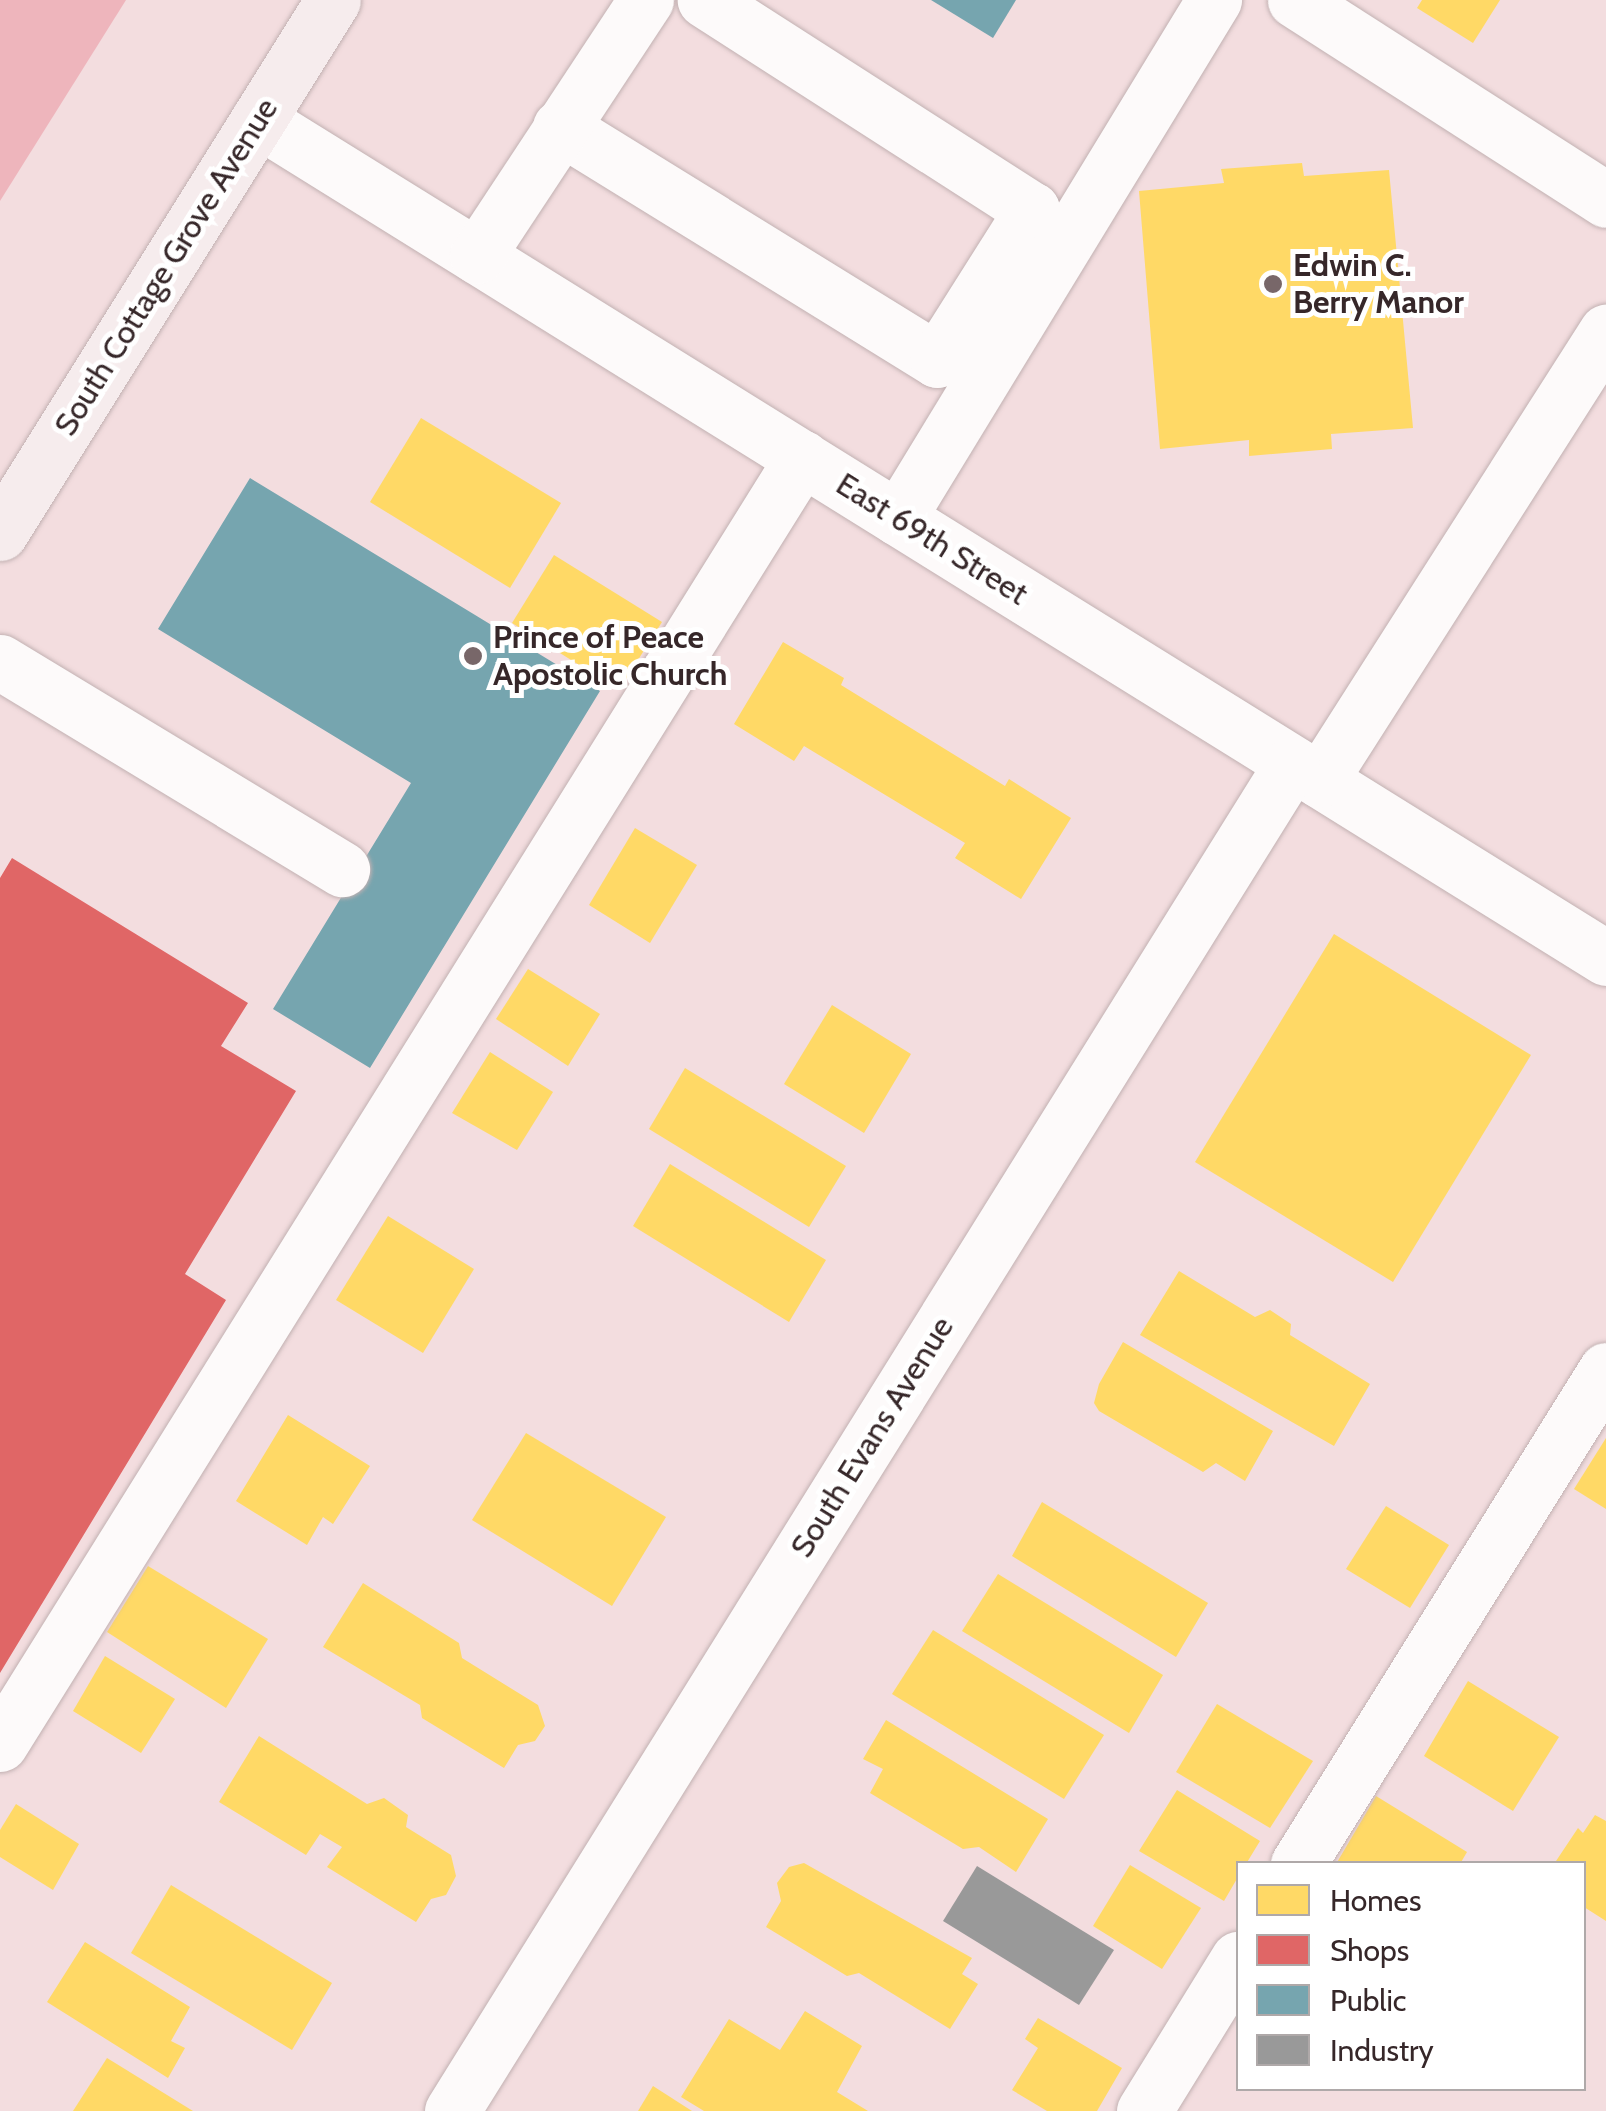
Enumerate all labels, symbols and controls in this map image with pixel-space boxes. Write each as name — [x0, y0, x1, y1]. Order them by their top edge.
street label: South Cottage Grove Avenue — [46, 91, 286, 443]
place label: Edwin C. Berry Manor — [1293, 247, 1464, 322]
marker: Edwin C. Berry Manor — [1262, 273, 1284, 295]
street label: East 69th Street — [829, 465, 1035, 613]
place label: Prince of Peace Apostolic Church — [493, 619, 727, 694]
marker: Prince of Peace Apostolic Church — [462, 645, 484, 667]
street label: South Evans Avenue — [782, 1310, 962, 1564]
legend — [1236, 1861, 1586, 2091]
text: Homes — [1330, 1882, 1421, 1919]
text: Shops — [1330, 1932, 1409, 1969]
text: Public — [1330, 1982, 1406, 2019]
text: Industry — [1330, 2032, 1434, 2069]

